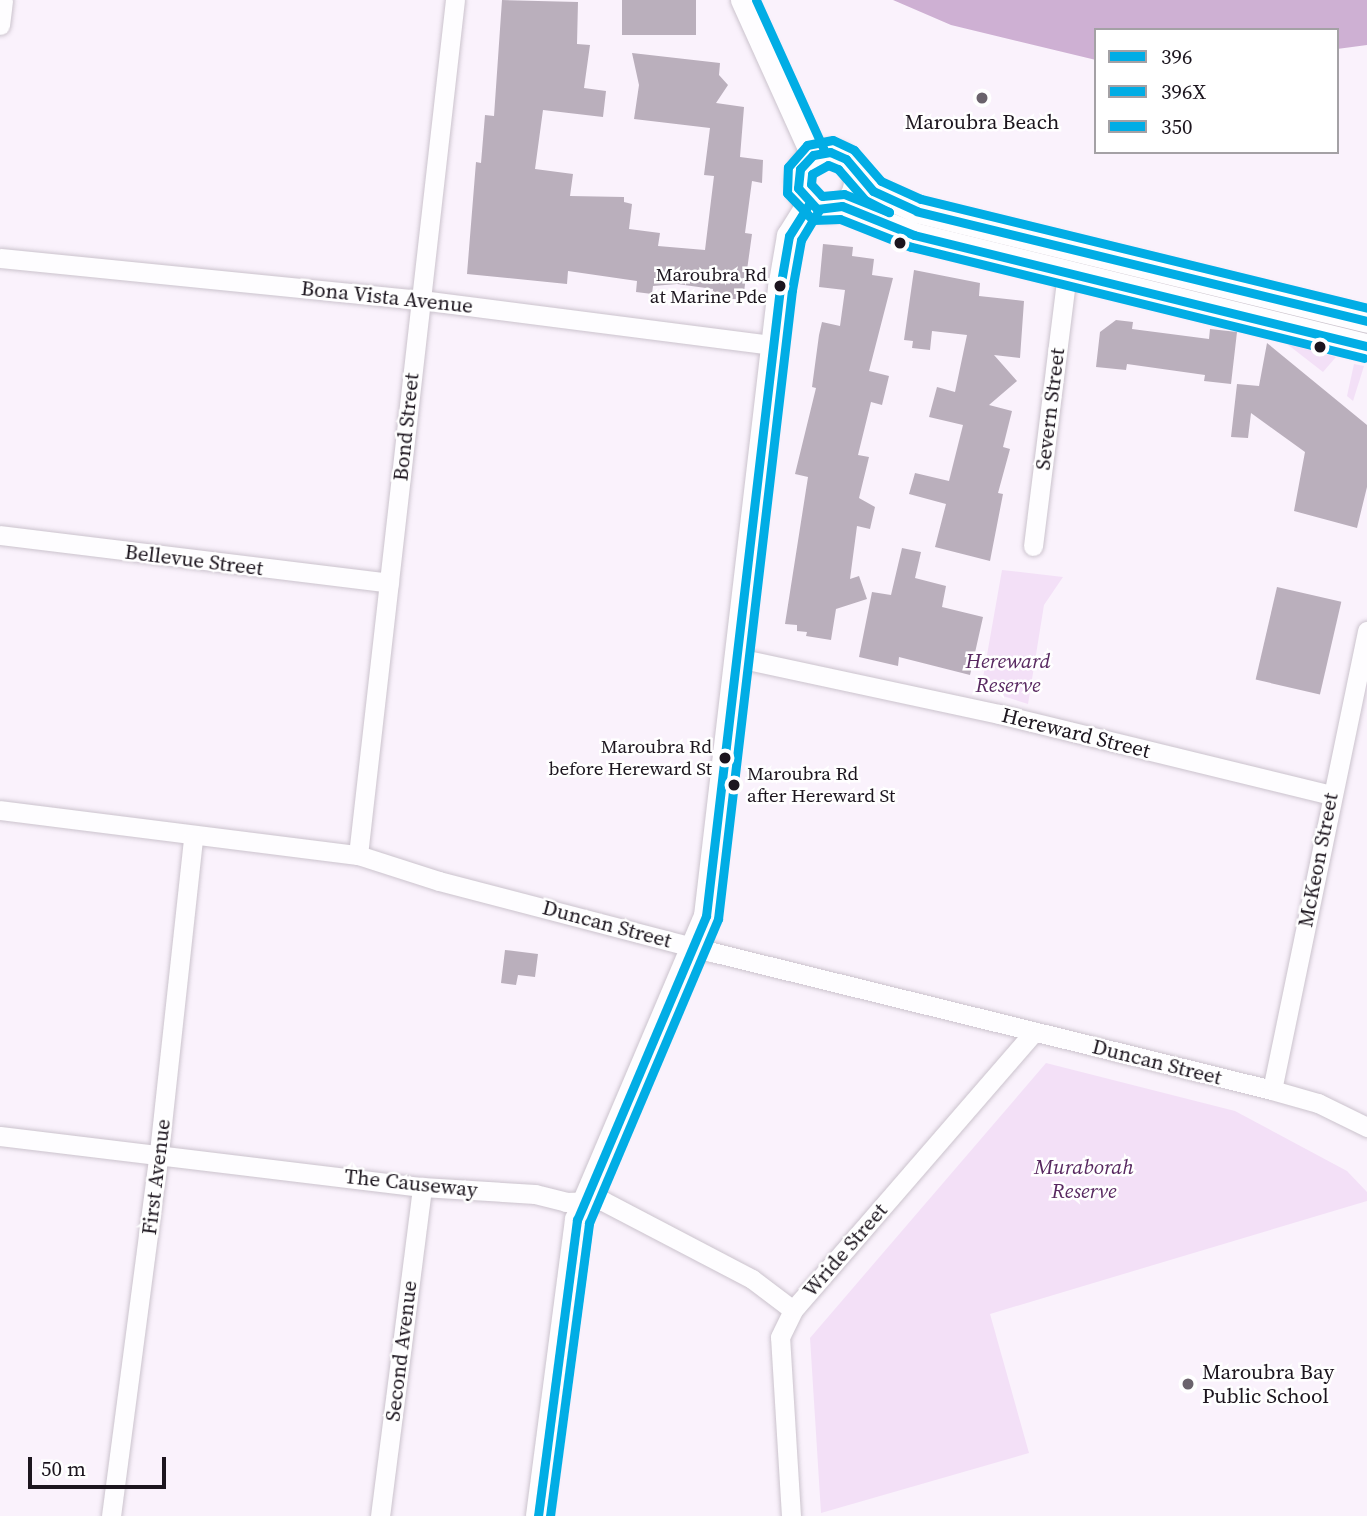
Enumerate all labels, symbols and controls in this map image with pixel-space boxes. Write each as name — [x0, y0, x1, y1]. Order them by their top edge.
legend — [1094, 28, 1339, 154]
text: 396 — [1161, 42, 1193, 71]
text: 396X — [1161, 77, 1206, 106]
marker: Maroubra Beach — [974, 90, 990, 106]
place label: Maroubra Beach — [905, 109, 1059, 135]
text: 350 — [1161, 112, 1193, 141]
unlabelled marker — [893, 236, 907, 250]
place label: Maroubra Rd at Marine Pde — [650, 264, 767, 308]
street label: Bona Vista Avenue — [300, 275, 474, 319]
marker: Maroubra Rd at Marine Pde — [773, 279, 787, 293]
unlabelled marker — [1313, 340, 1327, 354]
street label: Severn Street — [1030, 346, 1070, 472]
street label: Bond Street — [388, 372, 424, 482]
street label: Bellevue Street — [123, 539, 265, 581]
park label: Hereward Reserve — [966, 648, 1050, 698]
street label: Hereward Street — [999, 702, 1153, 764]
place label: Maroubra Rd before Hereward St — [549, 736, 712, 780]
marker: Maroubra Rd before Hereward St — [718, 751, 732, 765]
place label: Maroubra Rd after Hereward St — [747, 763, 895, 807]
marker: Maroubra Rd after Hereward St — [727, 778, 741, 792]
street label: McKeon Street — [1293, 791, 1343, 929]
street label: Duncan Street — [540, 895, 674, 953]
street label: Duncan Street — [1090, 1034, 1224, 1090]
street label: First Avenue — [136, 1118, 176, 1236]
park label: Muraborah Reserve — [1034, 1154, 1134, 1204]
street label: The Causeway — [343, 1163, 479, 1203]
street label: Wride Street — [797, 1198, 893, 1302]
street label: Second Avenue — [380, 1279, 422, 1423]
place label: Maroubra Bay Public School — [1202, 1359, 1334, 1409]
marker: Maroubra Bay Public School — [1180, 1376, 1196, 1392]
scale bar — [32, 1442, 170, 1486]
text: 50 m — [41, 1454, 86, 1483]

